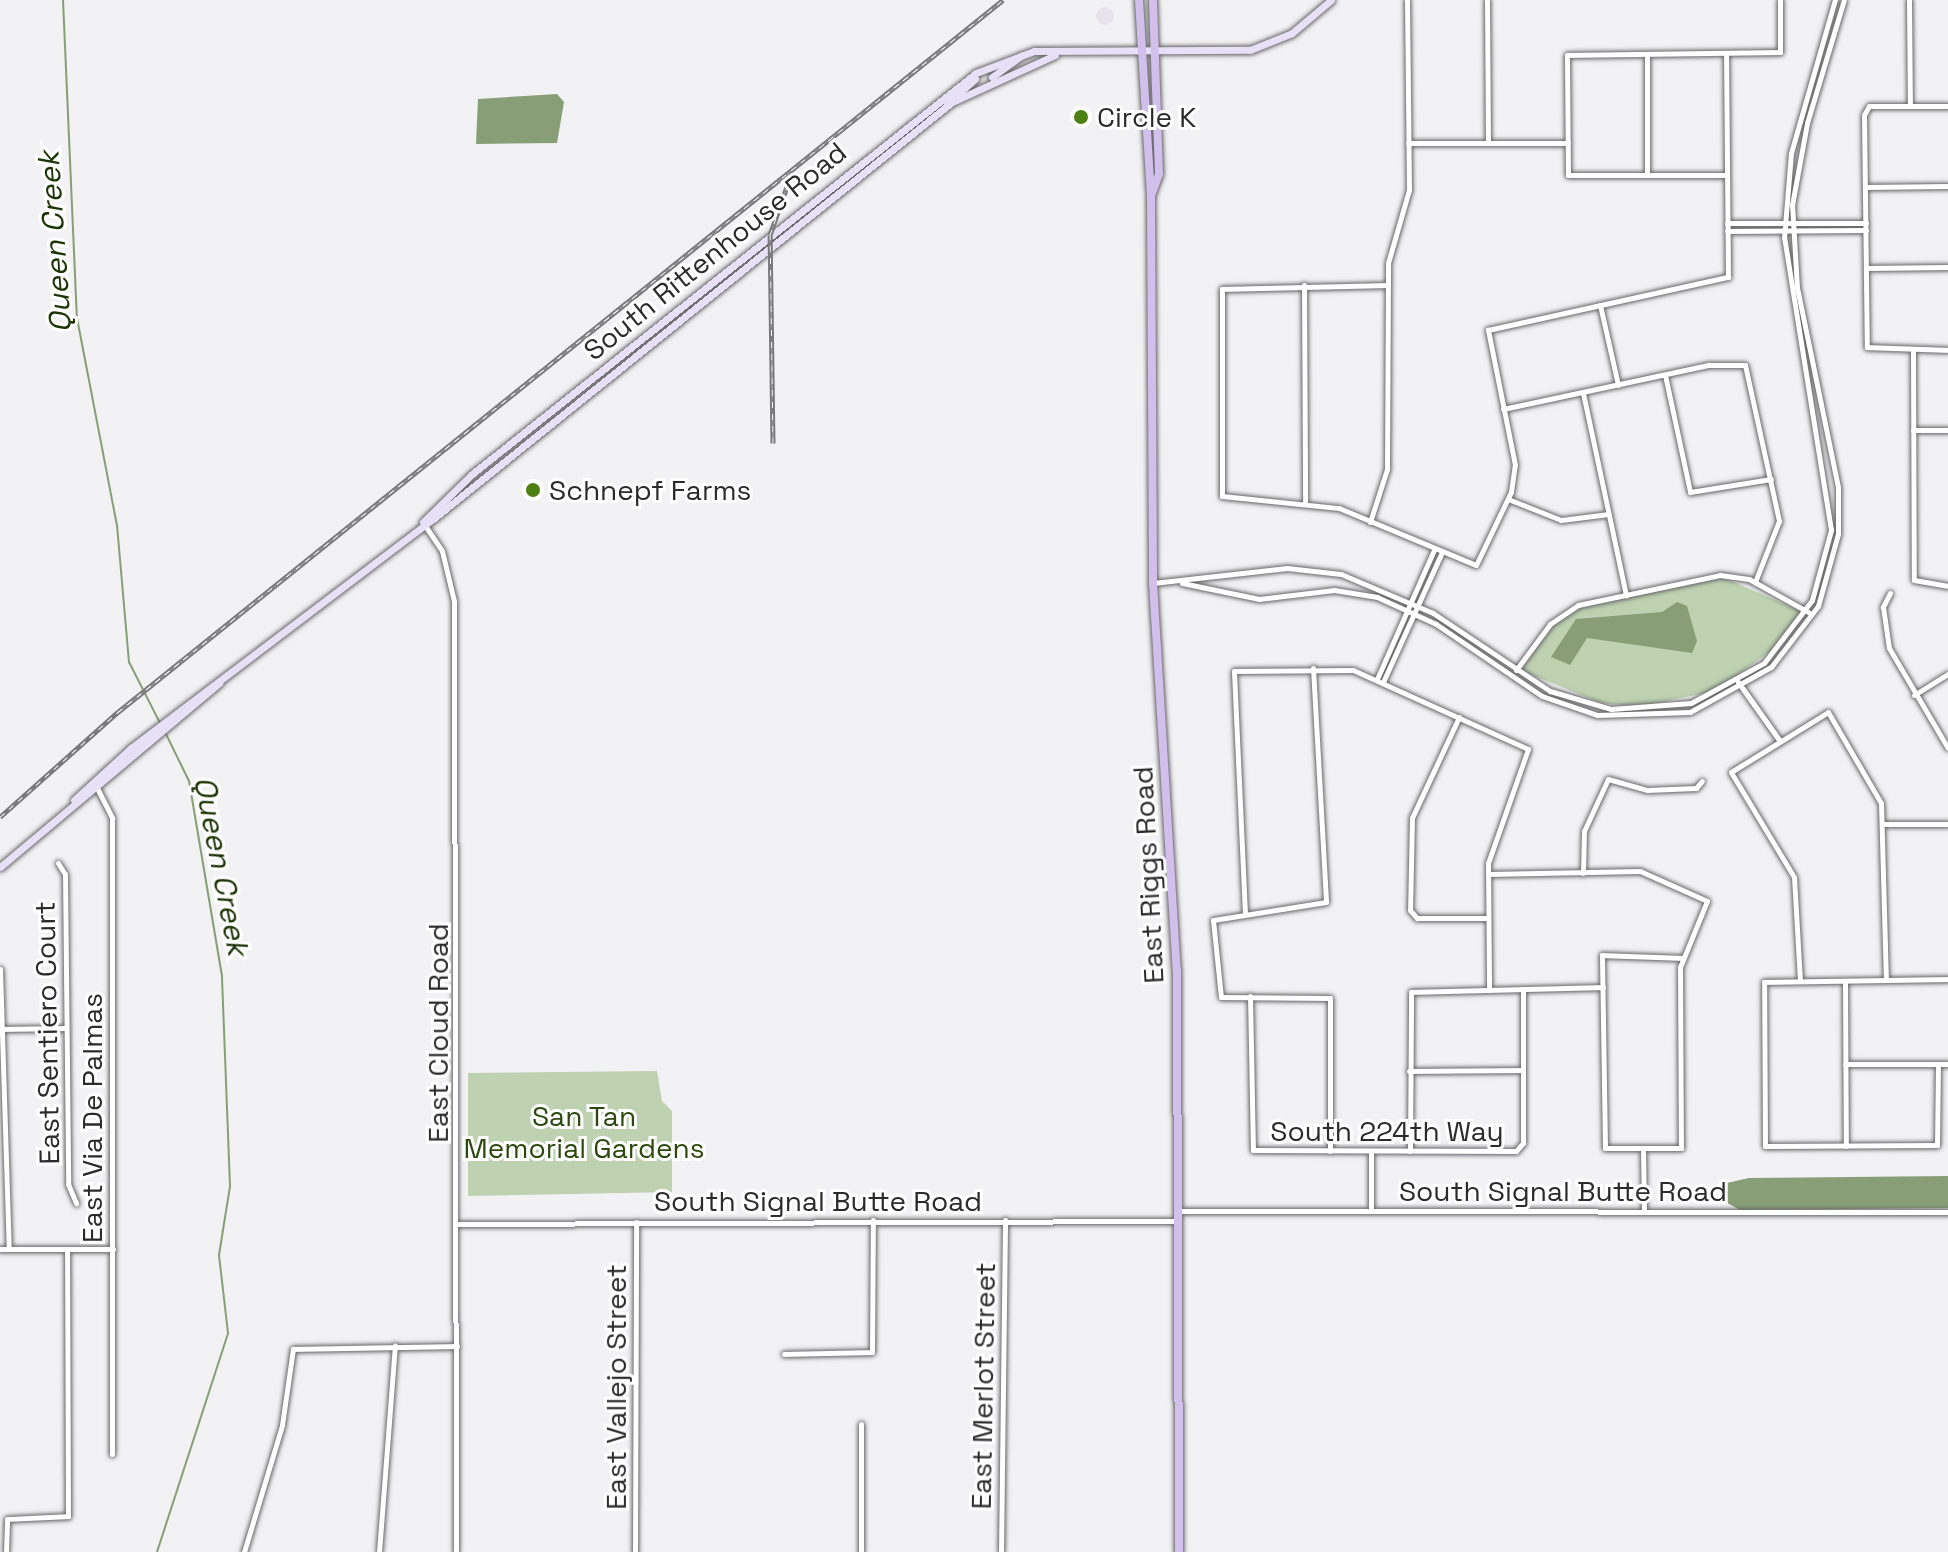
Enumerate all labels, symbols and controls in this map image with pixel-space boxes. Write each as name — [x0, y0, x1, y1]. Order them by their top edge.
place label: Circle K — [1097, 100, 1196, 134]
marker: Circle K — [1072, 108, 1090, 126]
street label: South Rittenhouse Road — [577, 135, 853, 367]
water label: Queen Creek — [31, 150, 79, 334]
place label: Schnepf Farms — [549, 473, 751, 507]
marker: Schnepf Farms — [524, 481, 542, 499]
street label: East Riggs Road — [1126, 766, 1170, 984]
water label: Queen Creek — [186, 773, 256, 959]
street label: East Sentiero Court — [28, 901, 66, 1165]
street label: East Cloud Road — [421, 923, 455, 1143]
street label: East Via De Palmas — [75, 993, 109, 1243]
park label: San Tan Memorial Gardens — [464, 1099, 704, 1165]
street label: South 224th Way — [1270, 1114, 1504, 1148]
street label: South Signal Butte Road — [1399, 1174, 1727, 1208]
street label: South Signal Butte Road — [654, 1184, 982, 1218]
street label: East Merlot Street — [964, 1262, 1002, 1510]
street label: East Vallejo Street — [599, 1264, 633, 1510]

